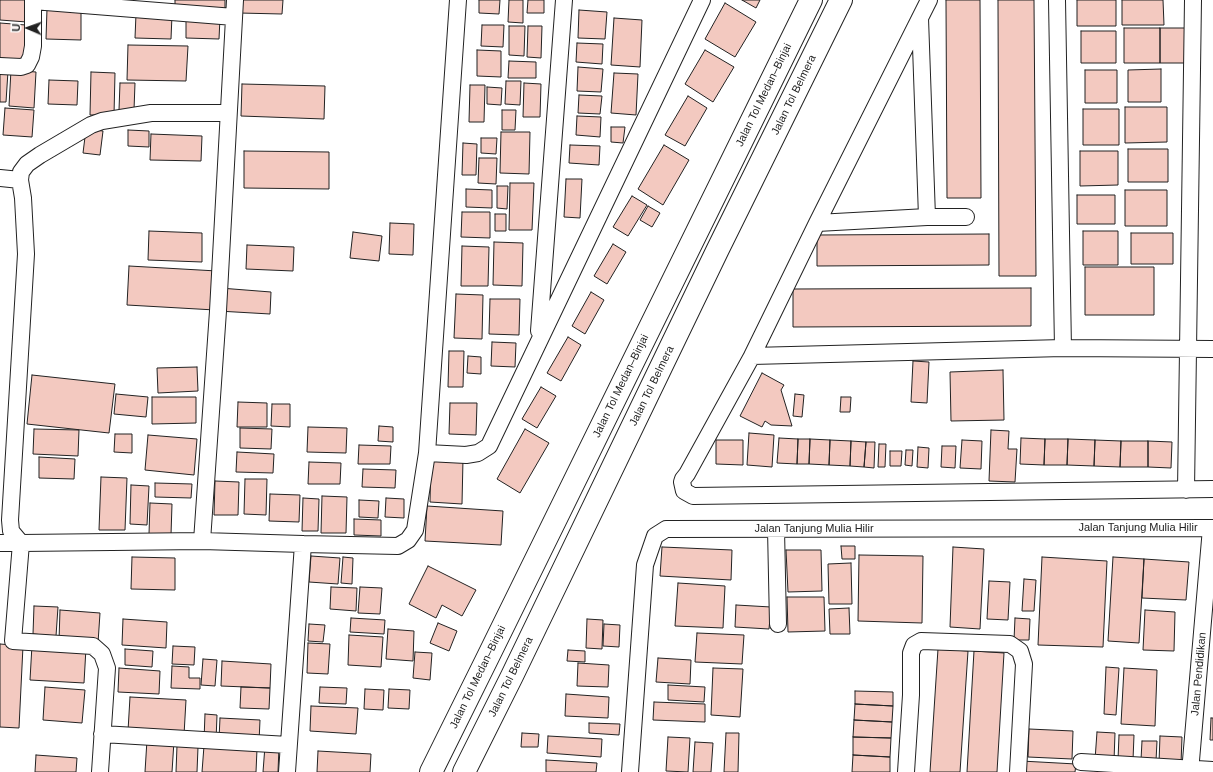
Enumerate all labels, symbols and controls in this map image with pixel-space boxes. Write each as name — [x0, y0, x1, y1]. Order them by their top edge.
north arrow — [8, 8, 48, 48]
text: U — [10, 23, 22, 32]
street label: Jalan Tol Medan–Binjai — [733, 41, 795, 149]
street label: Jalan Tol Belmera — [769, 53, 819, 137]
street label: Jalan Tol Medan–Binjai — [590, 332, 652, 440]
street label: Jalan Tol Belmera — [627, 344, 677, 428]
street label: Jalan Tanjung Mulia Hilir — [1078, 521, 1198, 535]
street label: Jalan Tanjung Mulia Hilir — [754, 522, 874, 536]
street label: Jalan Tol Medan–Binjai — [447, 623, 509, 731]
street label: Jalan Pendidikan — [1189, 632, 1209, 716]
street label: Jalan Tol Belmera — [486, 635, 536, 719]

